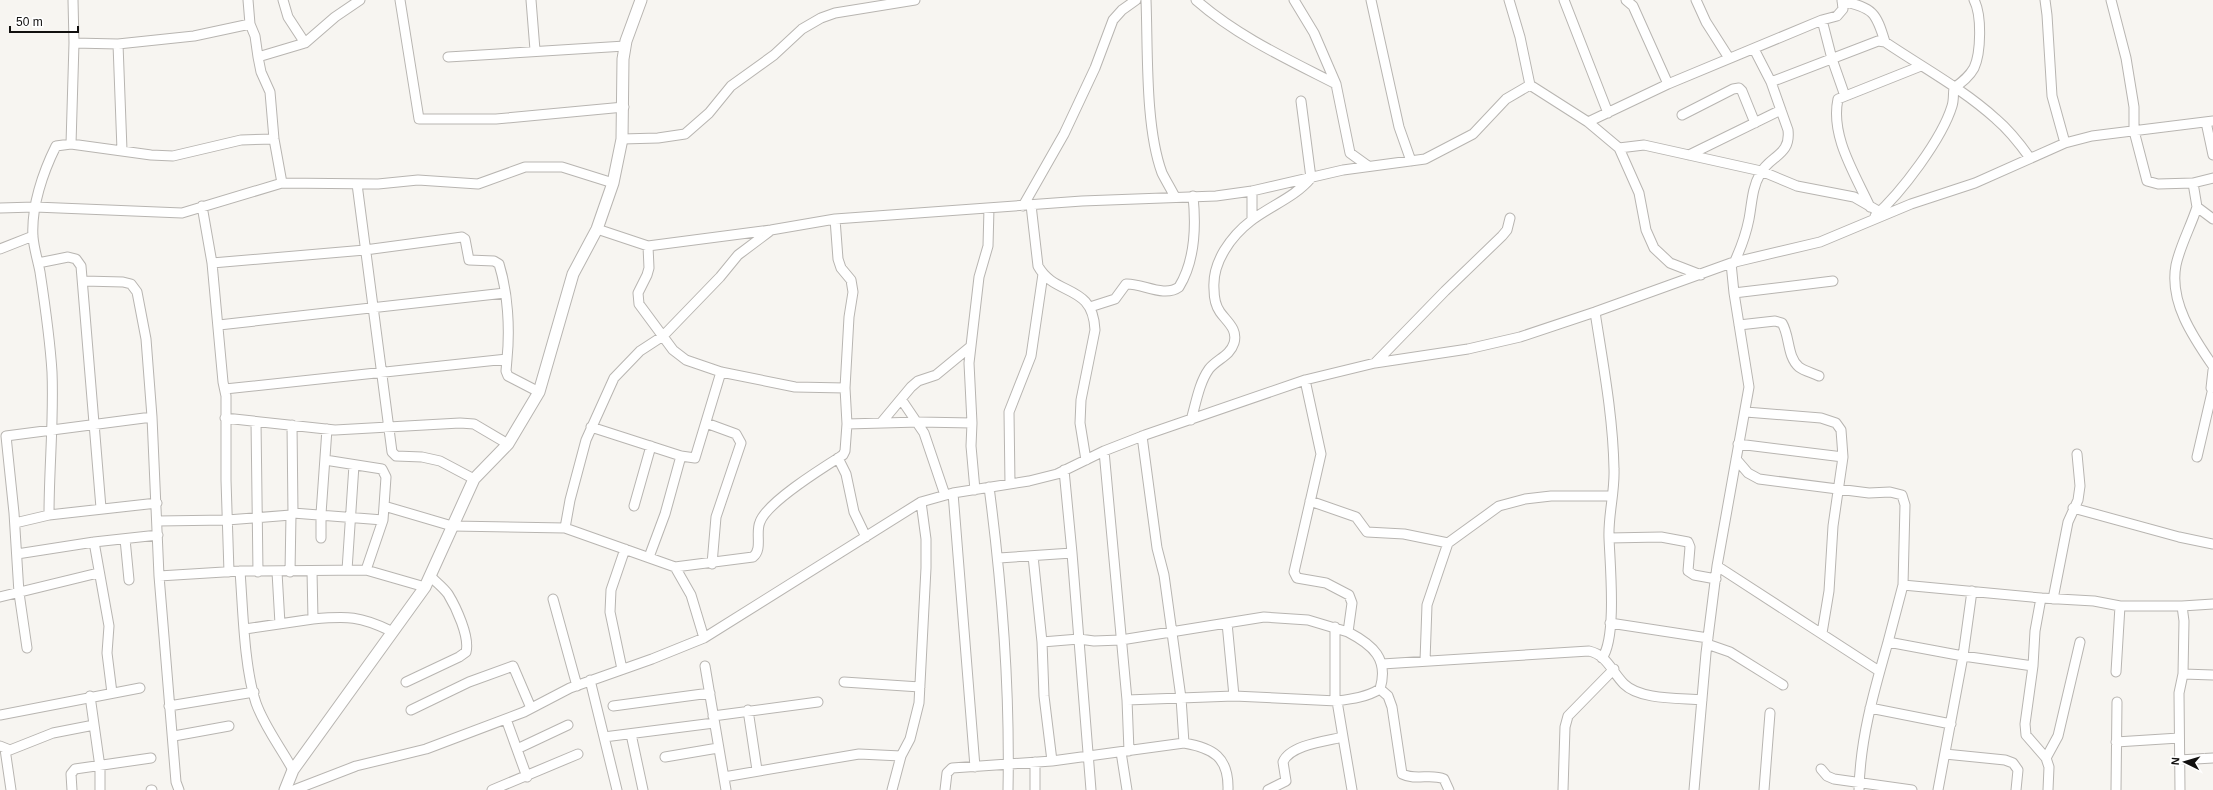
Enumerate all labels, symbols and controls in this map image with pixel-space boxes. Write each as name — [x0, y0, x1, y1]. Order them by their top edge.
scale bar — [10, 8, 78, 34]
text: 50 m — [16, 15, 43, 29]
north arrow — [2165, 742, 2205, 782]
text: N — [2169, 757, 2181, 766]

